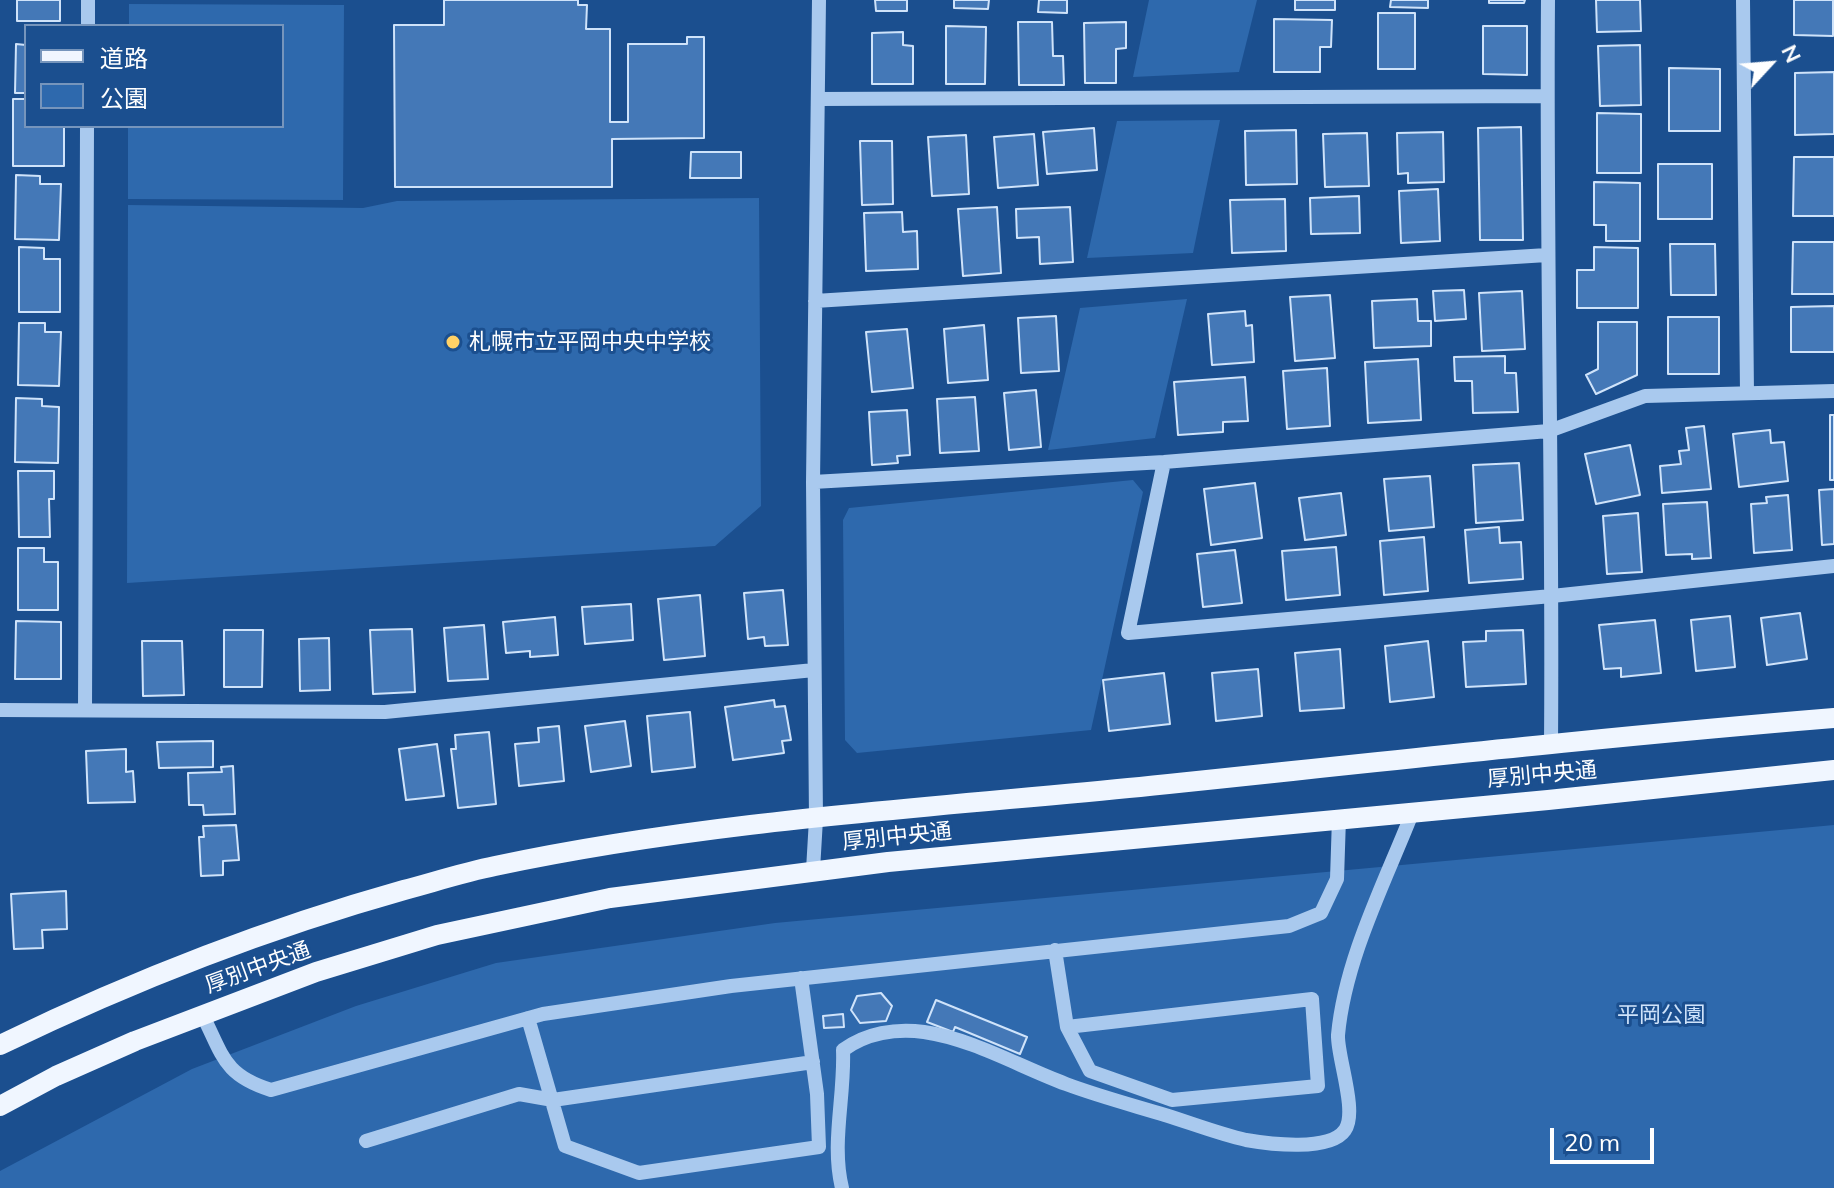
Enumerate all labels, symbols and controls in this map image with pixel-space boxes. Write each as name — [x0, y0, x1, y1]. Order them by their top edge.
legend — [24, 24, 284, 128]
north arrow — [1730, 24, 1810, 104]
text: N — [1775, 40, 1808, 67]
text: 道路 — [100, 43, 148, 73]
text: 公園 — [100, 83, 148, 113]
place label: 札幌市立平岡中央中学校 — [469, 329, 711, 355]
marker: 札幌市立平岡中央中学校 — [444, 333, 462, 351]
street label: 厚別中央通 — [1486, 757, 1598, 793]
street label: 厚別中央通 — [841, 818, 953, 856]
street label: 厚別中央通 — [202, 937, 314, 999]
park label: 平岡公園 — [1617, 1002, 1705, 1028]
scale bar — [1554, 1112, 1658, 1162]
text: 20 m — [1564, 1127, 1620, 1157]

